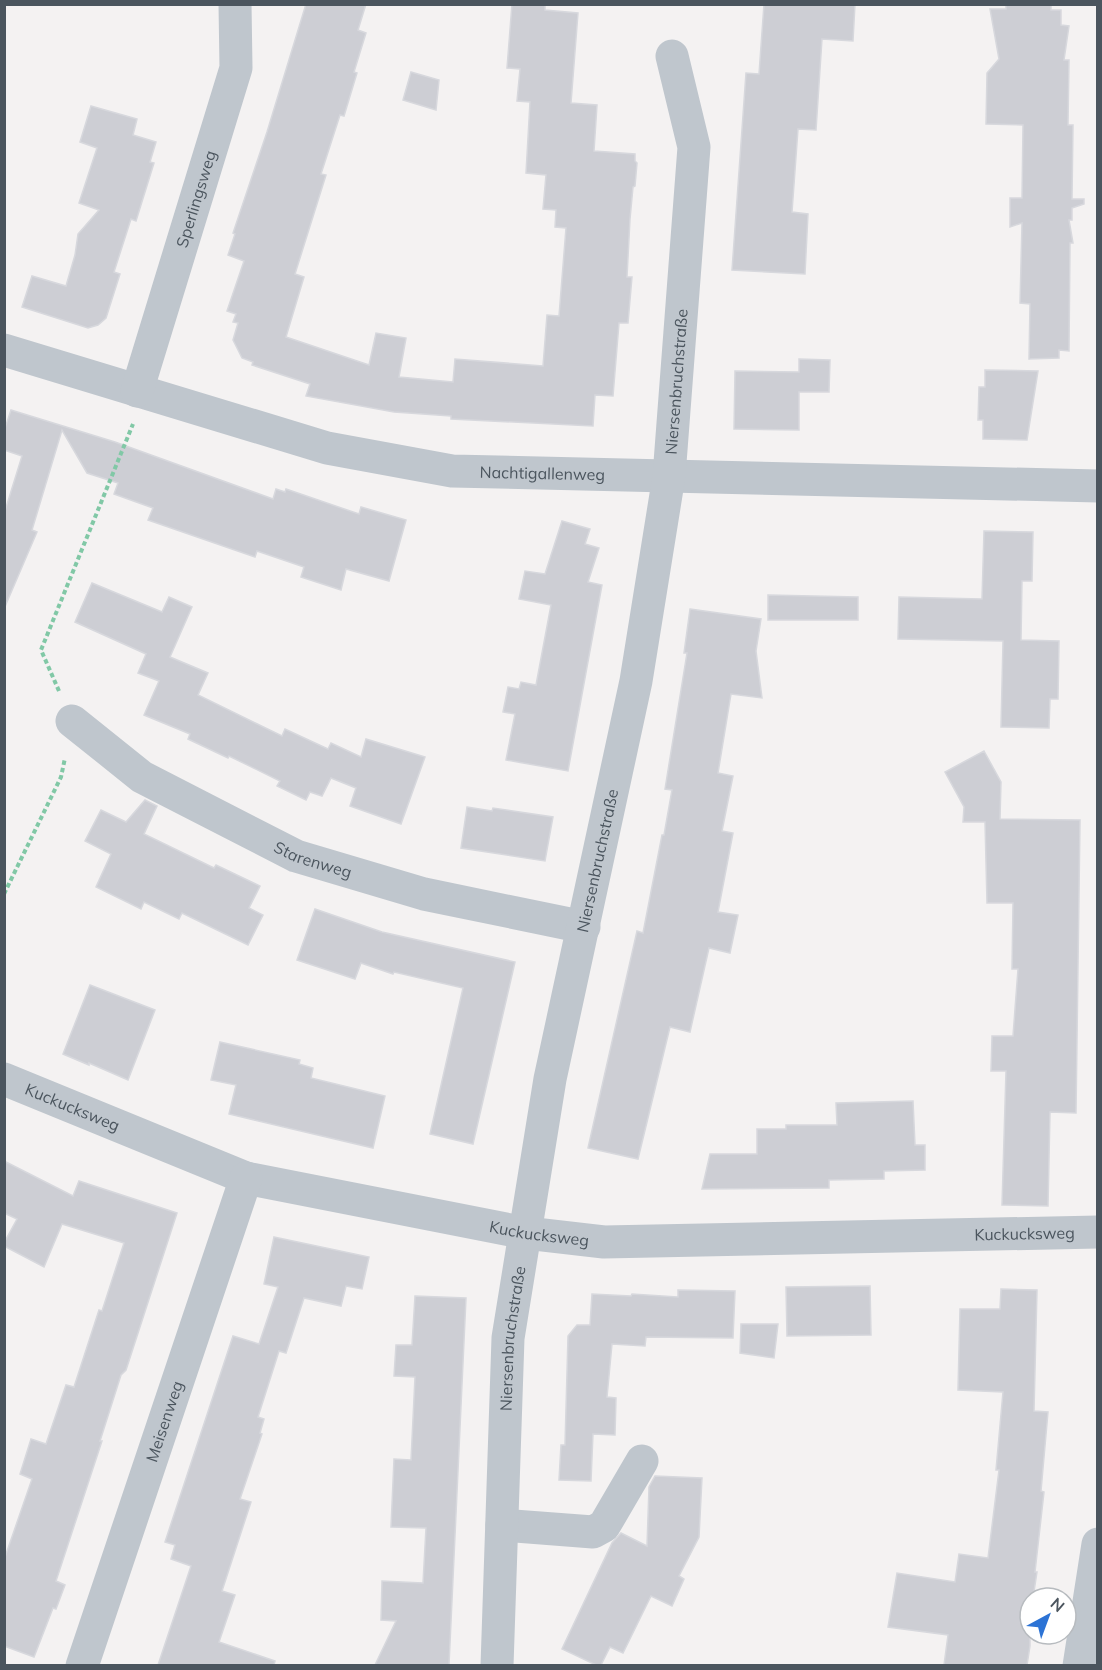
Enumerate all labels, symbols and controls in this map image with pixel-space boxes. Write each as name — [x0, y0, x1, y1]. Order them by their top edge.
street label: Sperlingsweg — [172, 148, 220, 250]
street label: Niersenbruchstraße — [661, 308, 692, 455]
street label: Nachtigallenweg — [479, 462, 605, 485]
street label: Niersenbruchstraße — [572, 787, 622, 934]
street label: Starenweg — [271, 836, 354, 882]
street label: Kuckucksweg — [22, 1079, 123, 1135]
street label: Kuckucksweg — [488, 1216, 590, 1250]
street label: Kuckucksweg — [974, 1222, 1075, 1245]
street label: Niersenbruchstraße — [496, 1265, 530, 1411]
street label: Meisenweg — [141, 1378, 187, 1465]
north arrow — [1018, 1586, 1078, 1646]
text: N — [1047, 1593, 1069, 1616]

